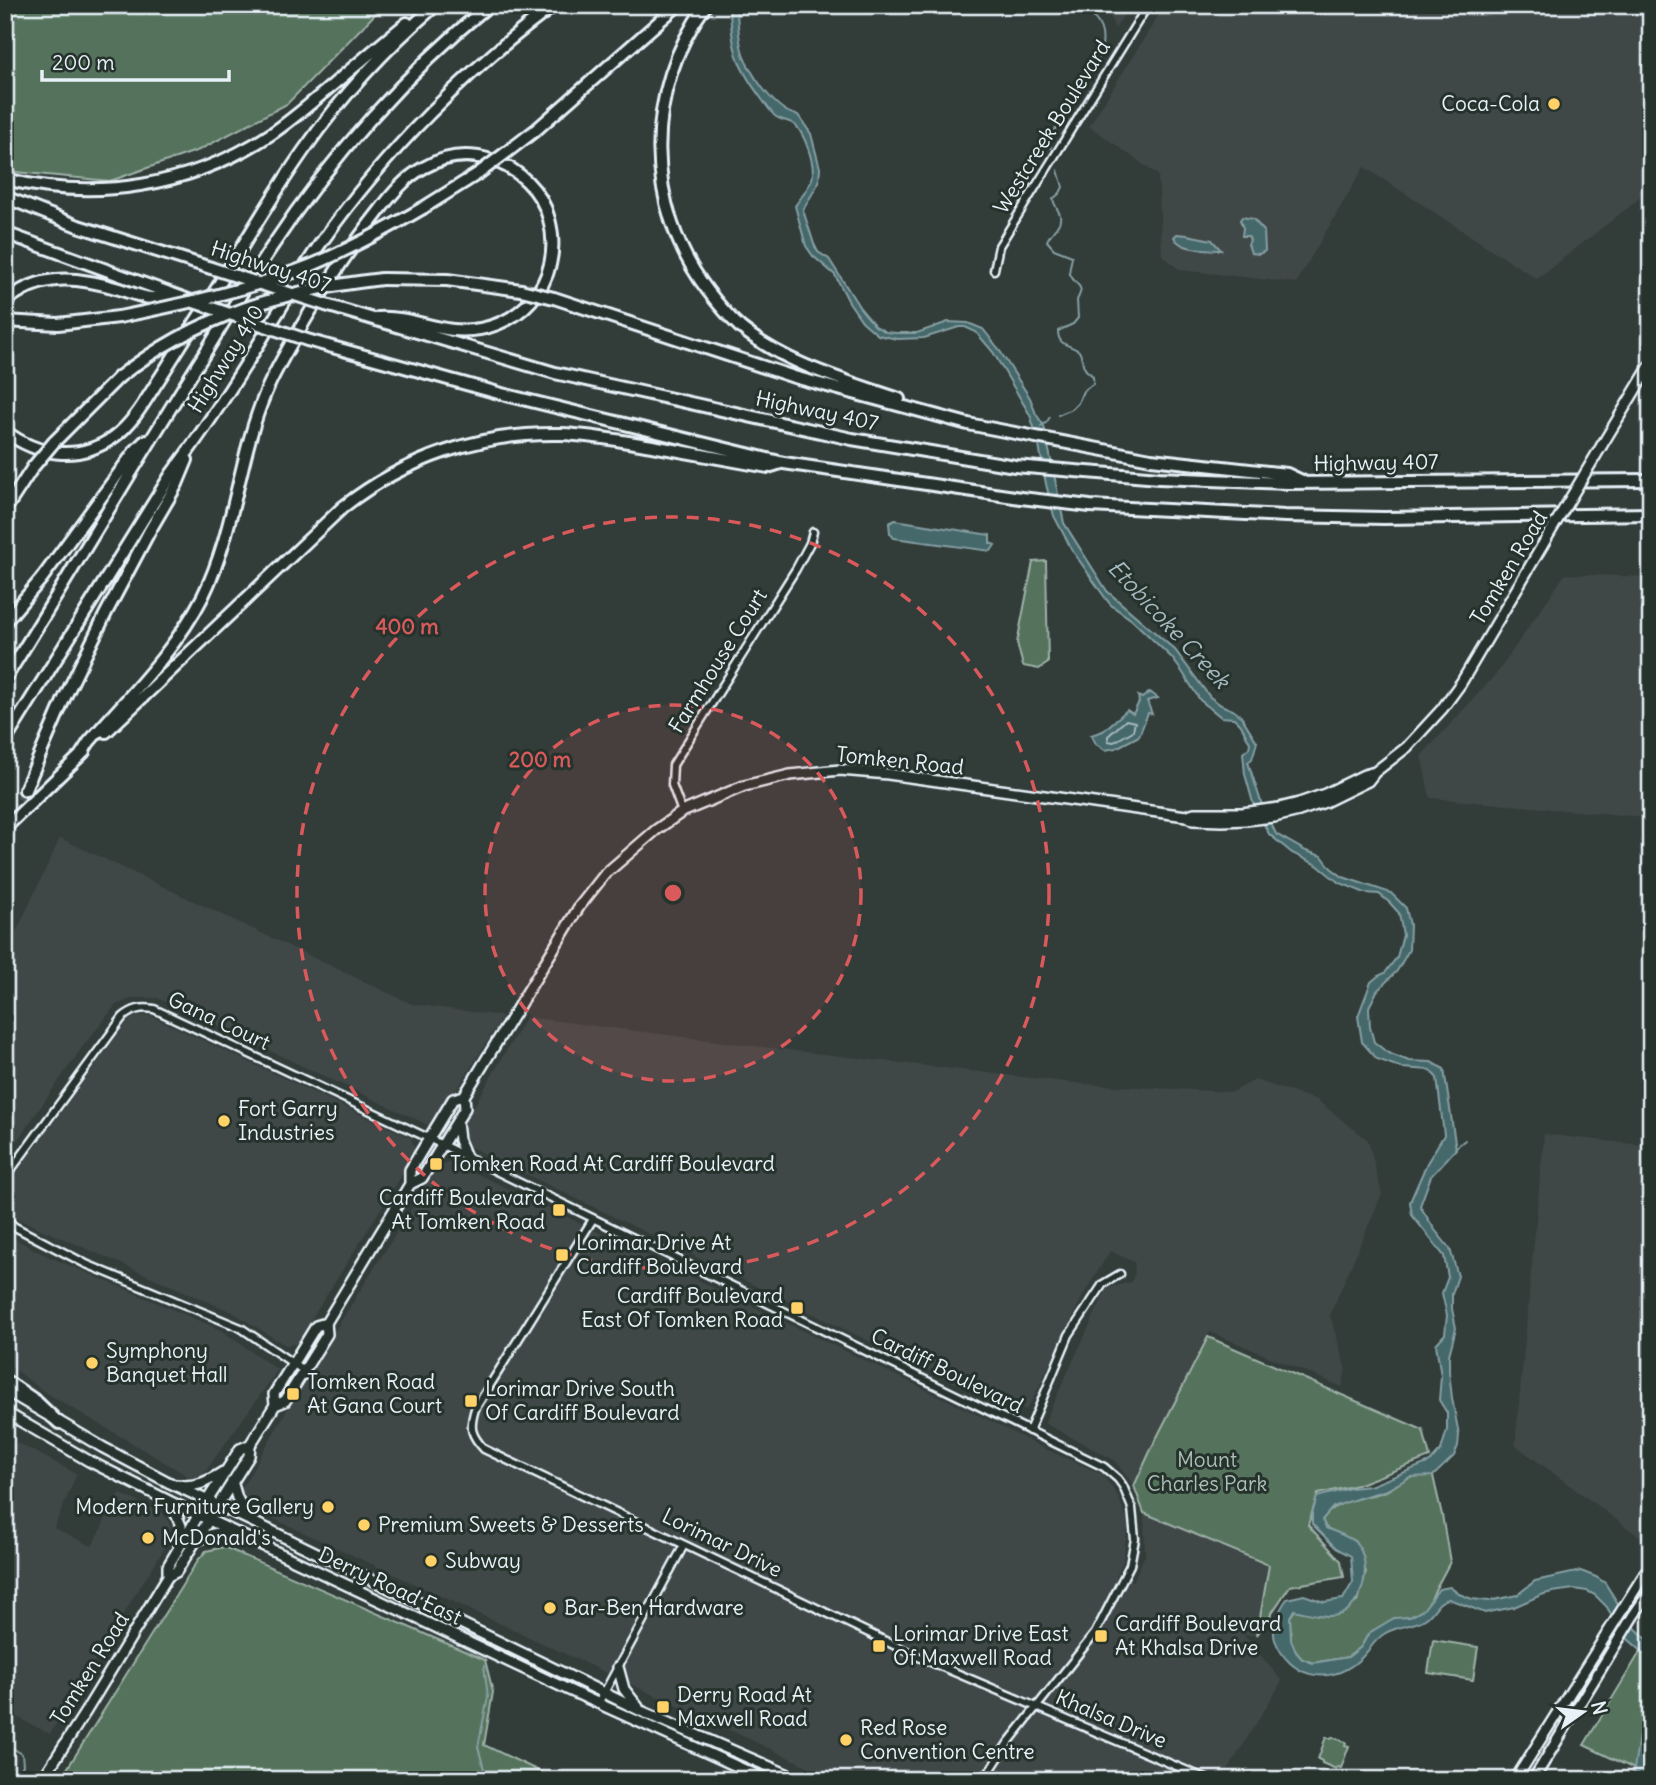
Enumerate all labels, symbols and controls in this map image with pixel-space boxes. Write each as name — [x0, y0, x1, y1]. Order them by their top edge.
street label: Westcreek Boulevard — [987, 35, 1116, 219]
scale bar — [42, 38, 229, 82]
text: 200 m — [52, 49, 115, 76]
place label: Coca-Cola — [1441, 90, 1540, 117]
marker: Coca-Cola — [1546, 96, 1562, 112]
street label: Highway 407 — [208, 234, 335, 299]
street label: Highway 410 — [182, 299, 270, 418]
street label: Highway 407 — [753, 384, 881, 437]
street label: Highway 407 — [1313, 448, 1439, 477]
street label: Tomken Road — [1464, 506, 1553, 630]
water label: Etobicoke Creek — [1102, 553, 1237, 695]
street label: Farmhouse Court — [662, 584, 773, 738]
text: 400 m — [375, 613, 439, 640]
street label: Tomken Road — [835, 740, 965, 781]
text: 200 m — [509, 746, 572, 773]
centre of rings — [661, 881, 685, 905]
street label: Gana Court — [164, 985, 275, 1056]
place label: Fort Garry Industries — [238, 1095, 338, 1146]
marker: Fort Garry Industries — [216, 1113, 232, 1129]
place label: Tomken Road At Cardiff Boulevard — [450, 1150, 775, 1177]
marker: Tomken Road At Cardiff Boulevard — [428, 1156, 444, 1172]
place label: Cardiff Boulevard At Tomken Road — [379, 1184, 545, 1235]
marker: Cardiff Boulevard At Tomken Road — [551, 1202, 567, 1218]
place label: Lorimar Drive At Cardiff Boulevard — [576, 1229, 742, 1280]
marker: Lorimar Drive At Cardiff Boulevard — [554, 1247, 570, 1263]
place label: Cardiff Boulevard East Of Tomken Road — [581, 1282, 783, 1333]
marker: Cardiff Boulevard East Of Tomken Road — [789, 1300, 805, 1316]
street label: Cardiff Boulevard — [867, 1322, 1028, 1419]
place label: Symphony Banquet Hall — [106, 1337, 228, 1388]
marker: Symphony Banquet Hall — [84, 1355, 100, 1371]
place label: Tomken Road At Gana Court — [307, 1368, 442, 1419]
place label: Lorimar Drive South Of Cardiff Boulevard — [485, 1375, 679, 1426]
marker: Tomken Road At Gana Court — [285, 1386, 301, 1402]
marker: Lorimar Drive South Of Cardiff Boulevard — [463, 1393, 479, 1409]
park label: Mount Charles Park — [1147, 1446, 1267, 1497]
place label: Modern Furniture Gallery — [75, 1493, 314, 1520]
marker: Modern Furniture Gallery — [320, 1499, 336, 1515]
street label: Lorimar Drive — [658, 1502, 787, 1583]
place label: Premium Sweets & Desserts — [378, 1511, 644, 1538]
marker: Premium Sweets & Desserts — [356, 1517, 372, 1533]
place label: McDonald's — [162, 1524, 271, 1551]
marker: McDonald's — [140, 1530, 156, 1546]
street label: Derry Road East — [314, 1541, 466, 1631]
place label: Subway — [445, 1547, 521, 1574]
marker: Subway — [423, 1553, 439, 1569]
place label: Bar-Ben Hardware — [564, 1594, 744, 1621]
marker: Bar-Ben Hardware — [542, 1600, 558, 1616]
street label: Tomken Road — [44, 1607, 135, 1730]
place label: Cardiff Boulevard At Khalsa Drive — [1115, 1610, 1281, 1661]
place label: Lorimar Drive East Of Maxwell Road — [893, 1620, 1069, 1671]
marker: Cardiff Boulevard At Khalsa Drive — [1093, 1628, 1109, 1644]
marker: Lorimar Drive East Of Maxwell Road — [871, 1638, 887, 1654]
north arrow — [1548, 1676, 1618, 1746]
place label: Derry Road At Maxwell Road — [677, 1681, 812, 1732]
street label: Khalsa Drive — [1052, 1683, 1171, 1754]
marker: Derry Road At Maxwell Road — [655, 1699, 671, 1715]
text: N — [1586, 1699, 1613, 1717]
place label: Red Rose Convention Centre — [860, 1714, 1035, 1765]
marker: Red Rose Convention Centre — [838, 1732, 854, 1748]

